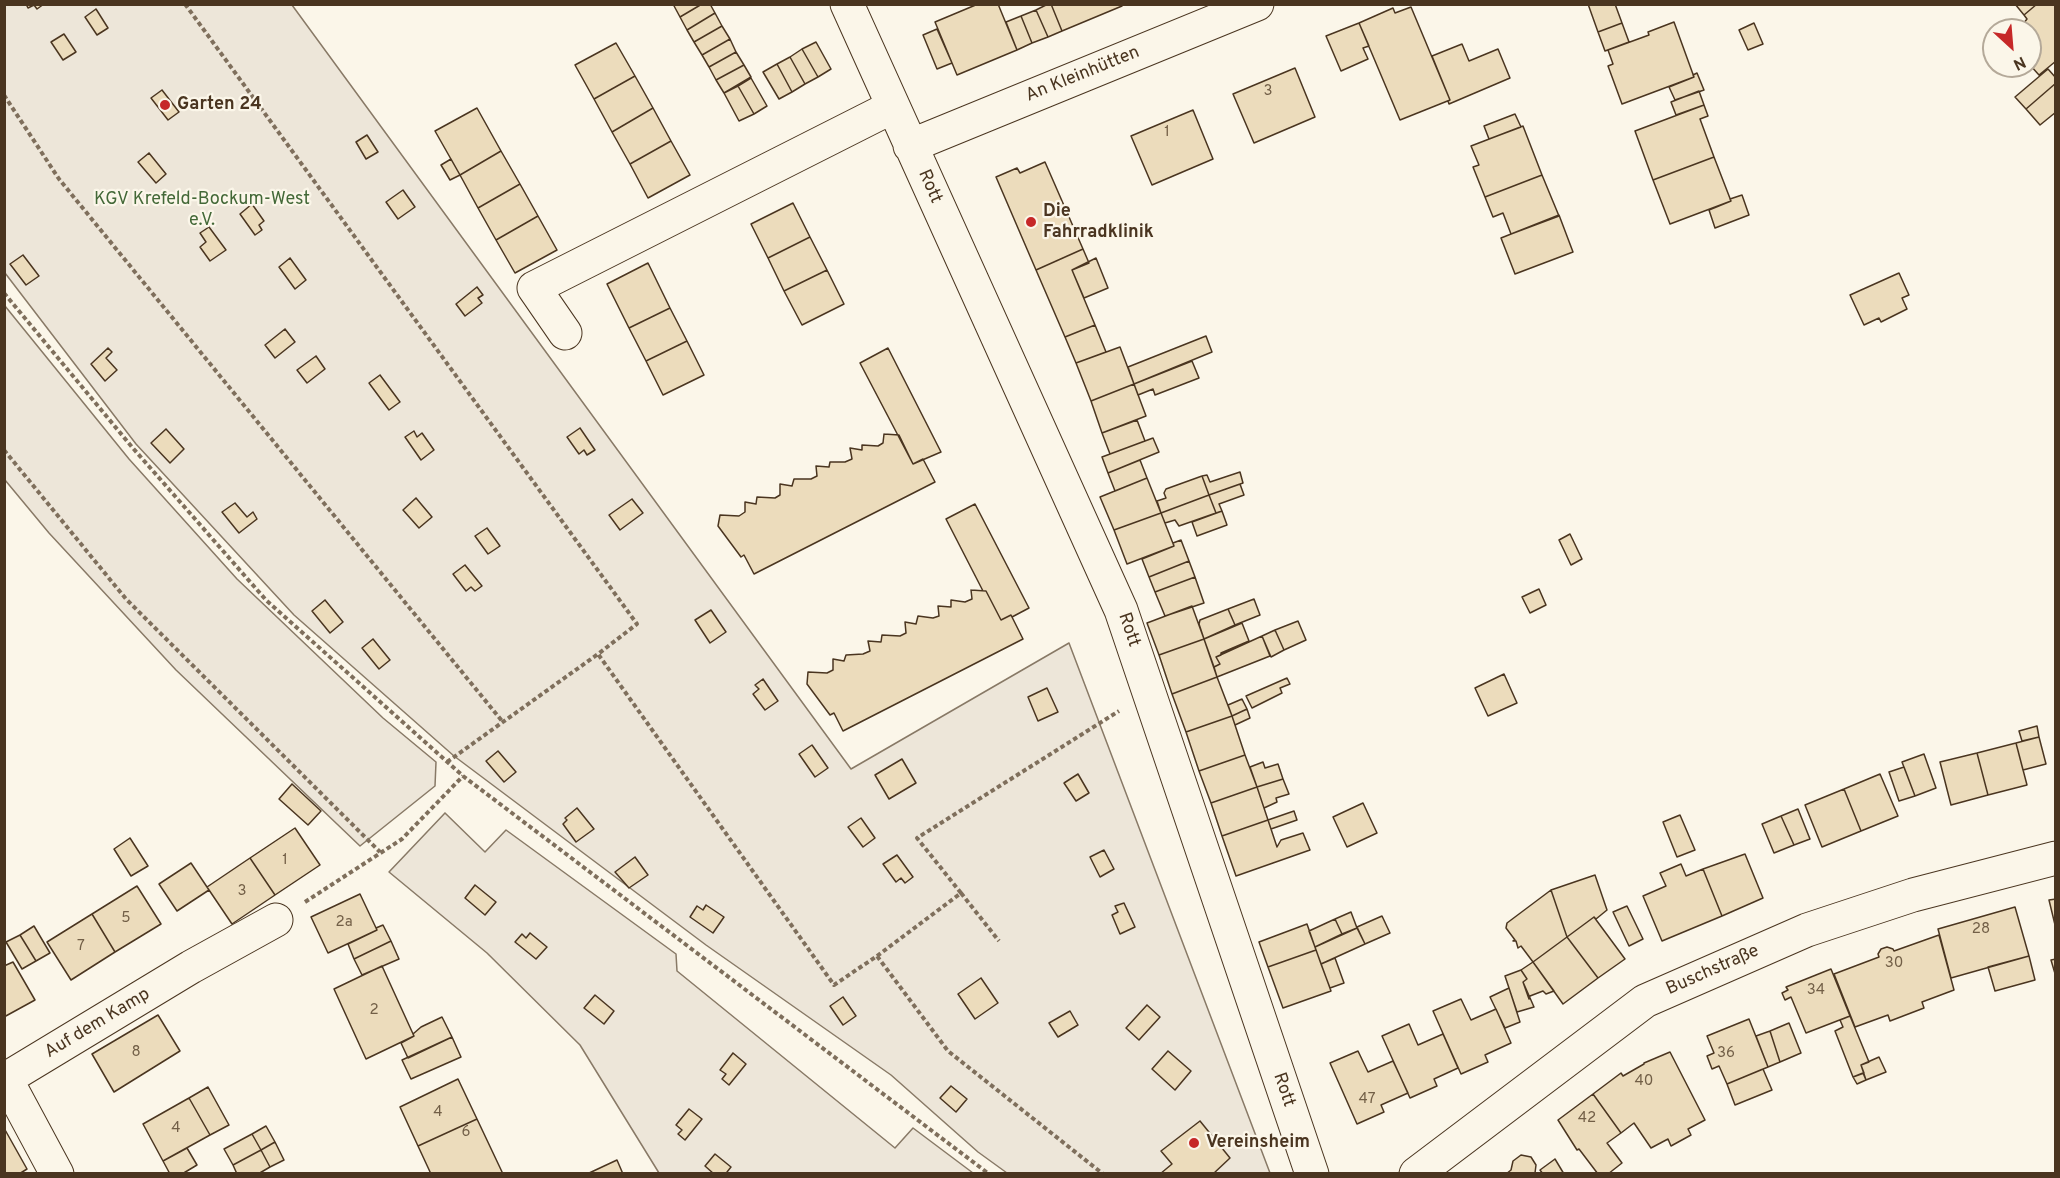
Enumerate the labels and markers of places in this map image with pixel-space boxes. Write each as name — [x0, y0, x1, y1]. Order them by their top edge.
place label: Garten 24 — [177, 94, 262, 116]
marker: Garten 24 — [158, 98, 172, 112]
place label: Die Fahrradklinik — [1043, 201, 1154, 244]
marker: Die Fahrradklinik — [1024, 215, 1038, 229]
place label: Vereinsheim — [1206, 1132, 1310, 1154]
marker: Vereinsheim — [1187, 1136, 1201, 1150]

